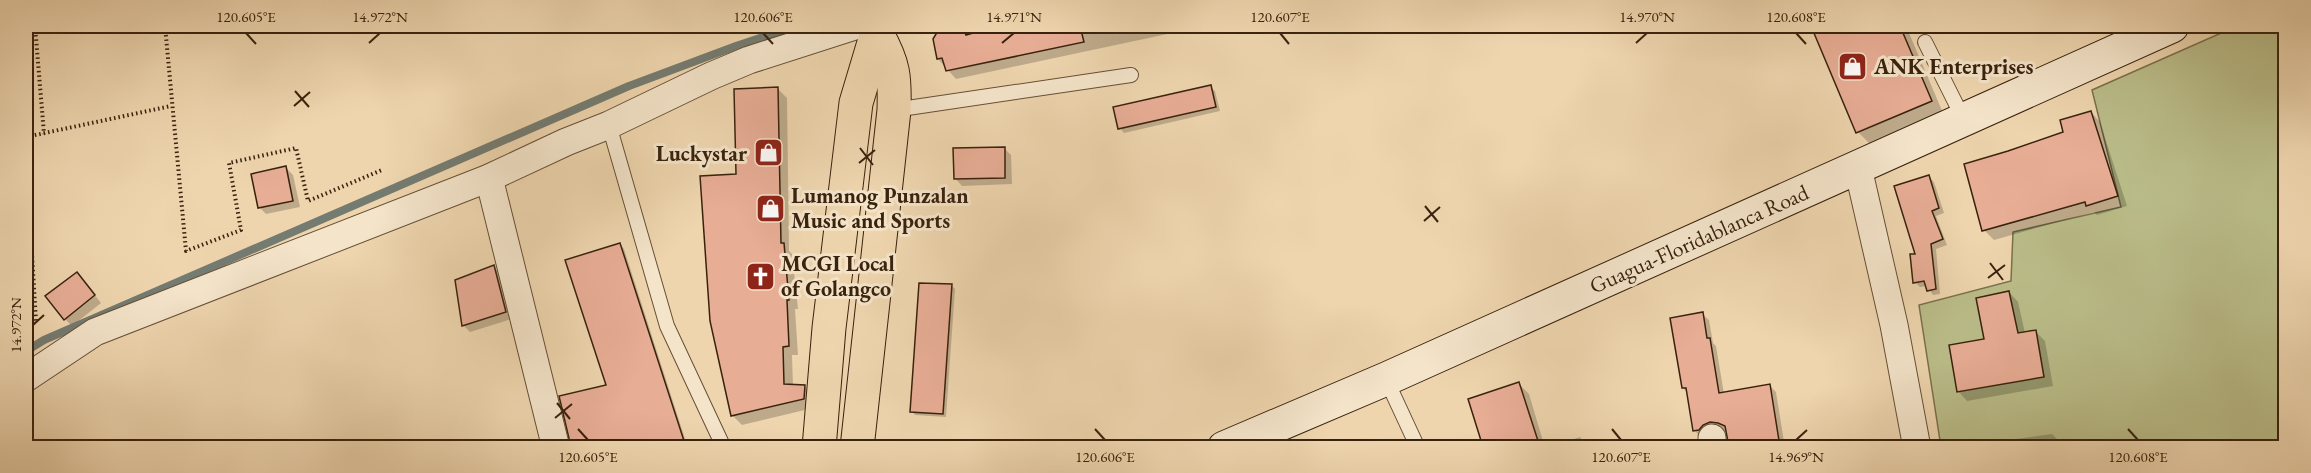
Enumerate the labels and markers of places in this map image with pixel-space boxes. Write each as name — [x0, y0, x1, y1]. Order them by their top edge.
shop icon: ANK Enterprises — [1837, 50, 1869, 82]
place label: ANK Enterprises — [1873, 52, 2033, 81]
shop icon: Luckystar — [752, 137, 784, 169]
place label: Luckystar — [656, 139, 748, 168]
place label: Lumanog Punzalan Music and Sports — [791, 181, 969, 235]
shop icon: Lumanog Punzalan Music and Sports — [754, 192, 786, 224]
place label: MCGI Local of Golangco — [781, 249, 895, 303]
church icon: MCGI Local of Golangco — [744, 260, 776, 292]

